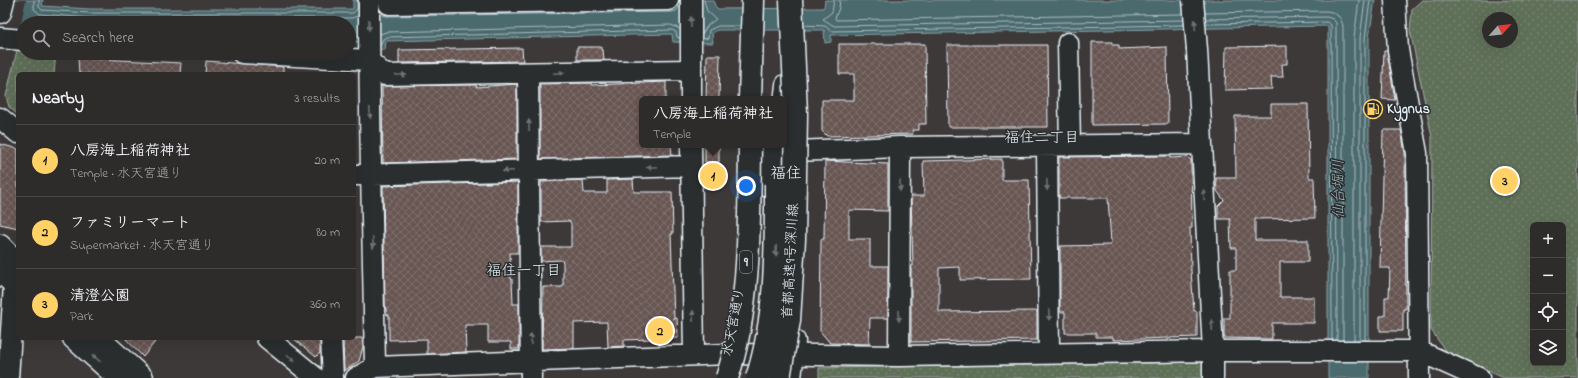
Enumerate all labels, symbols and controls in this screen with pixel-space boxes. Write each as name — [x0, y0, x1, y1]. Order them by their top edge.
north arrow — [1482, 12, 1518, 48]
one-way arrow — [688, 15, 694, 28]
search box — [16, 16, 356, 60]
one-way arrow — [366, 19, 372, 32]
one-way arrow — [1191, 19, 1198, 31]
icon: search — [30, 27, 52, 49]
text: Search here — [62, 27, 134, 49]
one-way arrow — [553, 69, 565, 76]
one-way arrow — [395, 72, 408, 78]
text: Nearby — [32, 86, 84, 111]
text: 3 results — [294, 89, 340, 108]
popup — [639, 96, 787, 148]
fuel station icon: Kygnus — [1362, 98, 1384, 120]
place label: Kygnus — [1387, 99, 1430, 122]
text: 八房海上稲荷神社 — [653, 103, 773, 125]
one-way arrow — [367, 107, 373, 120]
one-way arrow — [526, 118, 532, 131]
text: Temple — [653, 125, 691, 144]
district label: 福住二丁目 — [1004, 127, 1080, 149]
text: 八房海上稲荷神社 — [70, 140, 190, 162]
text: 1 — [43, 151, 47, 170]
text: 20 m — [315, 151, 340, 170]
water label: 仙台堀川 — [1327, 159, 1351, 219]
pin: 1 — [700, 161, 726, 191]
district label: 福住 — [770, 162, 802, 186]
text: Temple · 水天宮通り — [70, 164, 182, 183]
one-way arrow — [645, 164, 658, 170]
pin: 3 — [1492, 166, 1518, 196]
one-way arrow — [501, 168, 514, 174]
your location — [736, 176, 756, 196]
one-way arrow — [1044, 179, 1050, 192]
one-way arrow — [897, 180, 903, 193]
one-way arrow — [1200, 189, 1207, 201]
street label: 首都高速9号深川線 — [777, 202, 805, 320]
text: ファミリーマート — [70, 212, 191, 234]
map controls — [1530, 222, 1566, 366]
button: + — [1530, 222, 1566, 258]
text: 2 — [42, 223, 48, 242]
text: 80 m — [316, 223, 340, 242]
text: Supermarket · 水天宮通り — [70, 236, 214, 255]
one-way arrow — [370, 237, 376, 250]
one-way arrow — [772, 245, 779, 257]
road number: 9 — [740, 251, 752, 273]
button: − — [1530, 258, 1566, 294]
district label: 福住一丁目 — [486, 260, 562, 282]
text: 清澄公園 — [70, 285, 130, 307]
street label: 水天宮通り — [717, 286, 751, 358]
button: locate — [1530, 294, 1566, 330]
text: 3 — [42, 295, 48, 314]
text: 360 m — [310, 295, 340, 314]
text: Park — [70, 307, 94, 326]
one-way arrow — [690, 309, 696, 322]
one-way arrow — [1046, 309, 1052, 322]
one-way arrow — [896, 310, 902, 323]
pin: 2 — [647, 316, 673, 346]
one-way arrow — [1208, 319, 1215, 331]
button: layers — [1530, 330, 1566, 366]
one-way arrow — [528, 332, 534, 345]
one-way arrow — [92, 354, 101, 363]
one-way arrow — [286, 354, 297, 362]

